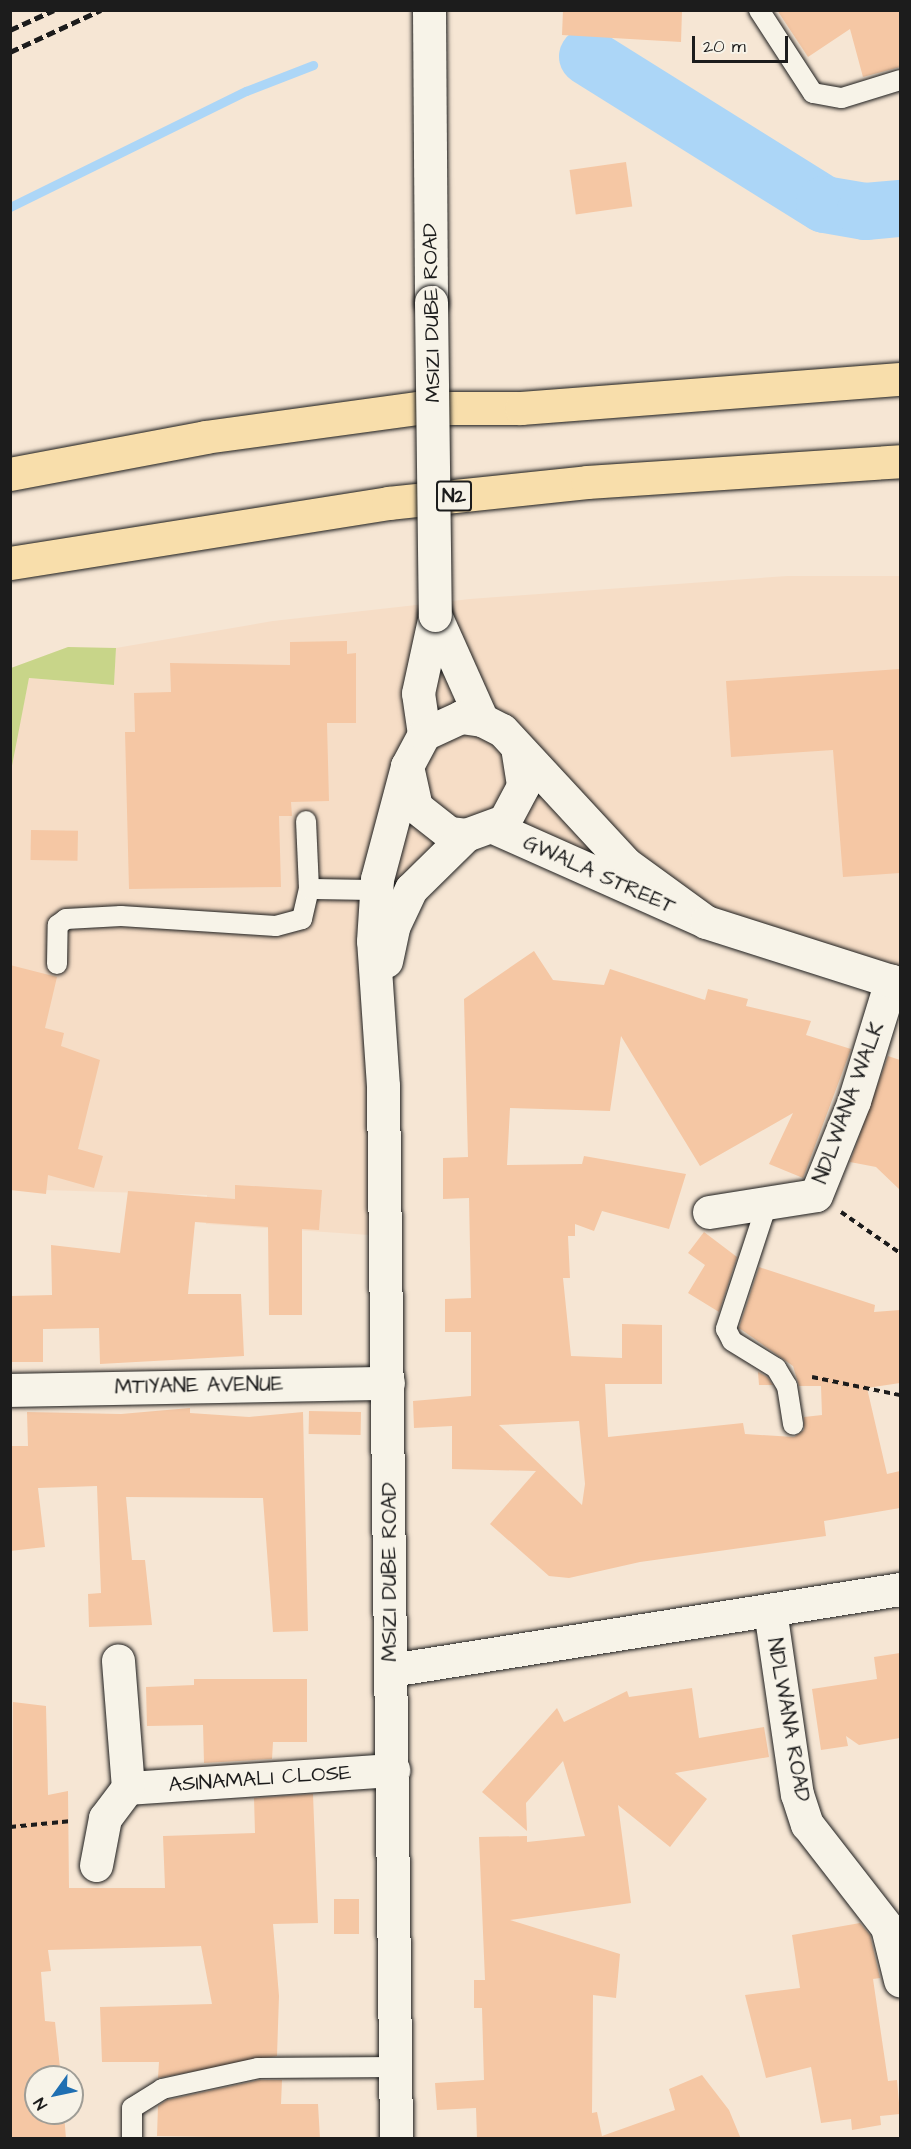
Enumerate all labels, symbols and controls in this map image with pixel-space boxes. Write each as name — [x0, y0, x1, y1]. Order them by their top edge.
scale bar — [695, 24, 791, 62]
text: 20 m — [703, 34, 746, 59]
street label: MSIZI DUBE ROAD — [418, 223, 446, 403]
road number: N2 — [436, 479, 472, 513]
street label: GWALA STREET — [519, 830, 679, 920]
street label: NDLWANA WALK — [808, 1019, 890, 1187]
street label: MTIYANE AVENUE — [114, 1372, 284, 1400]
street label: MSIZI DUBE ROAD — [377, 1482, 403, 1662]
street label: NDLWANA ROAD — [761, 1636, 815, 1804]
street label: ASINAMALI CLOSE — [168, 1760, 352, 1798]
north arrow — [24, 2065, 84, 2125]
text: N — [29, 2094, 53, 2114]

